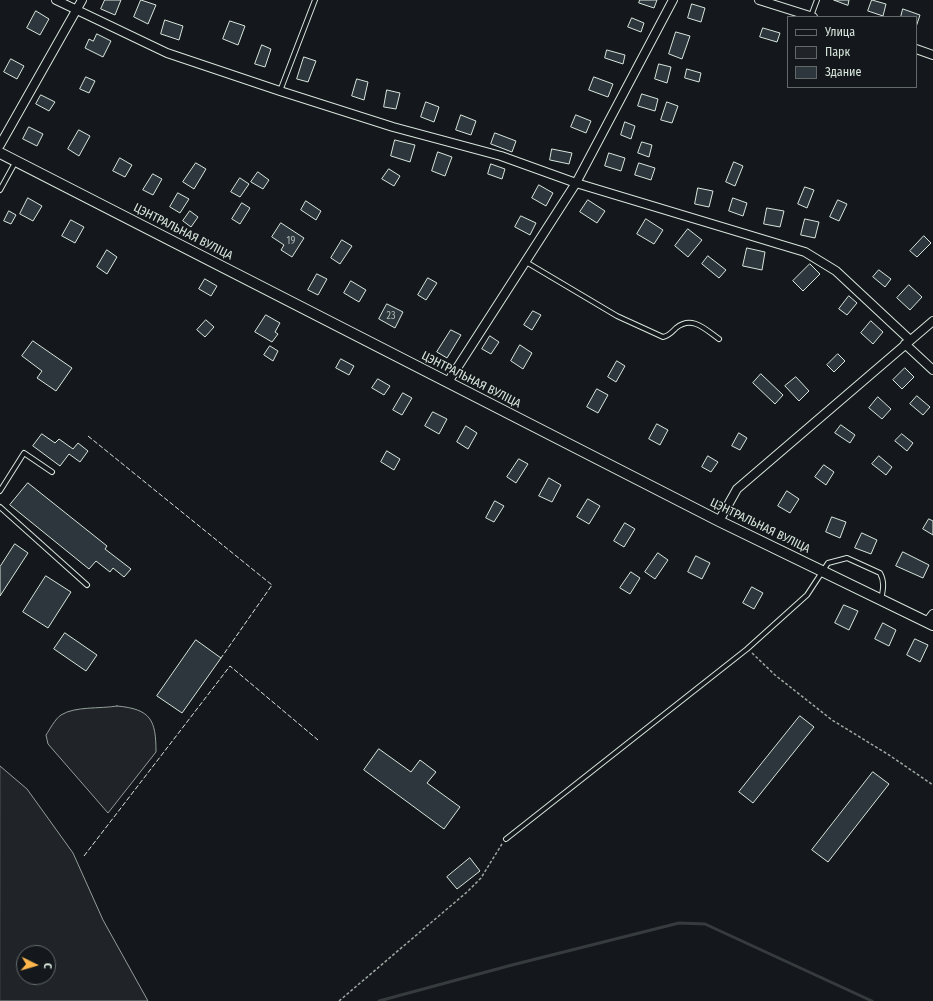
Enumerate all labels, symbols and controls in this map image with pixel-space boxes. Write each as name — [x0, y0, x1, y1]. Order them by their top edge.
legend — [787, 16, 917, 88]
text: Улица — [825, 25, 855, 39]
text: Парк — [825, 45, 850, 59]
text: Здание — [825, 65, 861, 79]
street label: ЦЭНТРАЛЬНАЯ ВУЛІЦА — [131, 201, 235, 263]
house number: 19 — [287, 235, 295, 247]
house number: 23 — [387, 310, 395, 322]
street label: ЦЭНТРАЛЬНАЯ ВУЛІЦА — [419, 349, 523, 411]
street label: ЦЭНТРАЛЬНАЯ ВУЛІЦА — [708, 496, 812, 556]
north arrow — [16, 945, 56, 985]
text: С — [41, 963, 54, 969]

